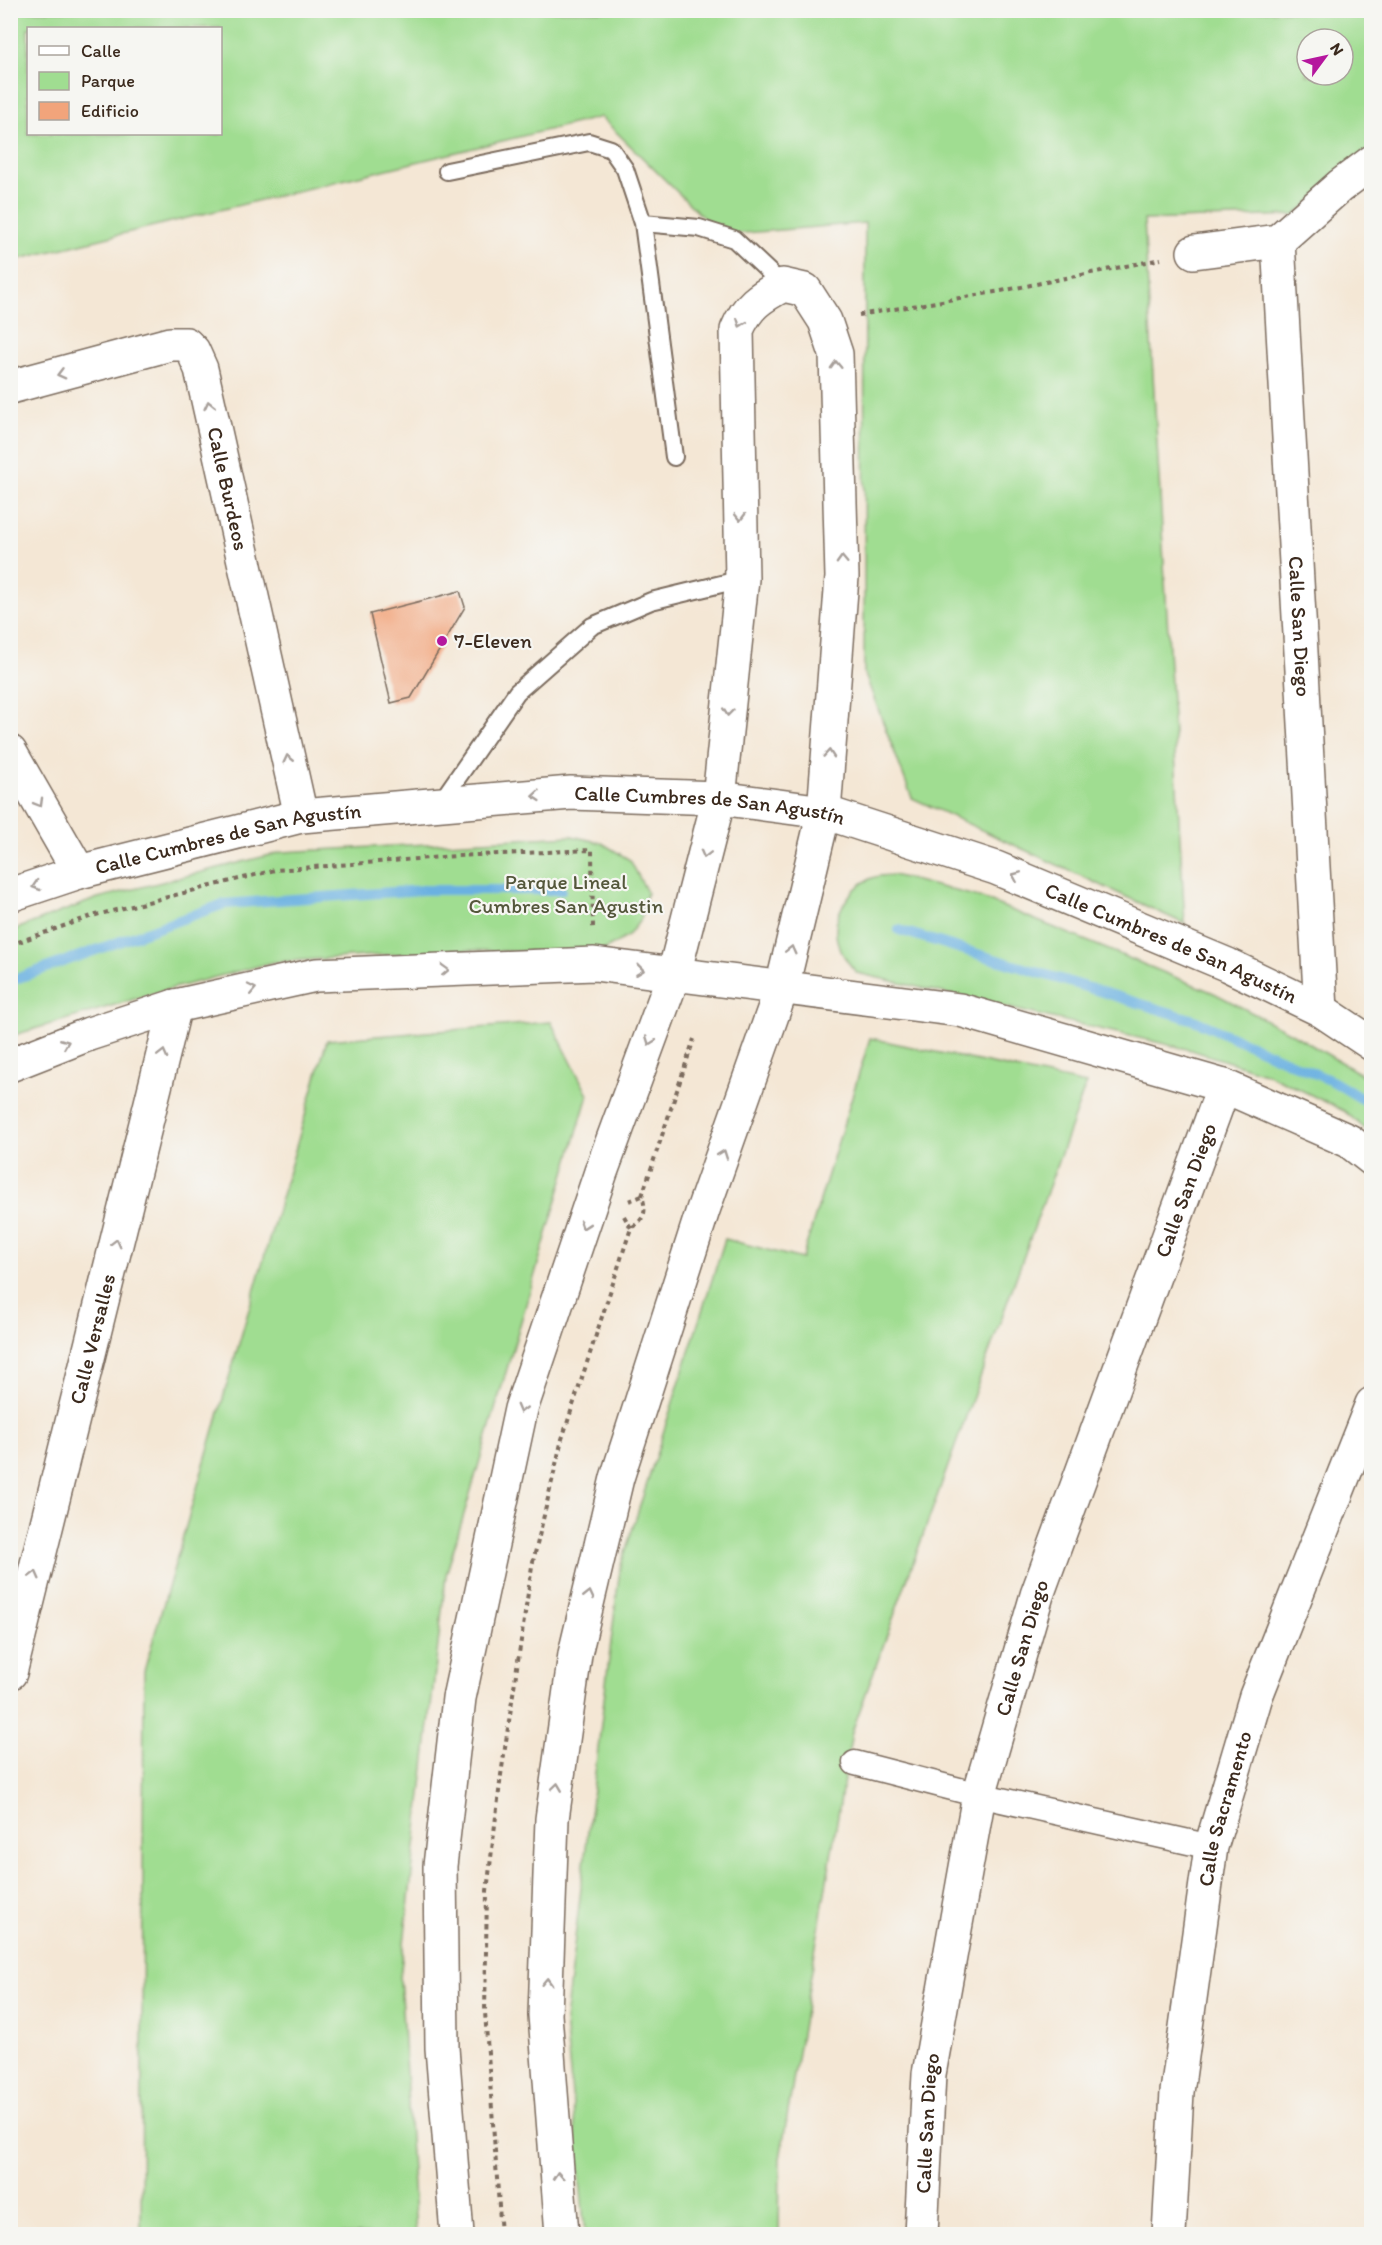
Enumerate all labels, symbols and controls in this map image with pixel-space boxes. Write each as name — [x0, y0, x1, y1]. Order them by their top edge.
legend — [27, 27, 222, 135]
north arrow — [1295, 27, 1355, 87]
text: N — [1326, 39, 1348, 59]
text: Calle — [81, 40, 121, 62]
text: Parque — [81, 70, 135, 92]
text: Edificio — [81, 100, 139, 122]
one-way arrow — [735, 318, 748, 328]
one-way arrow — [830, 360, 842, 369]
one-way arrow — [56, 366, 66, 379]
one-way arrow — [203, 400, 216, 410]
street label: Calle Burdeos — [202, 424, 254, 553]
one-way arrow — [734, 513, 747, 522]
one-way arrow — [835, 555, 848, 564]
street label: Calle San Diego — [1284, 555, 1316, 698]
place label: 7-Eleven — [454, 628, 532, 653]
marker: 7-Eleven — [435, 634, 449, 648]
one-way arrow — [722, 707, 735, 716]
one-way arrow — [822, 750, 835, 759]
one-way arrow — [282, 754, 295, 764]
street label: Calle Cumbres de San Agustín — [574, 780, 849, 830]
one-way arrow — [531, 789, 540, 802]
one-way arrow — [32, 797, 44, 807]
street label: Calle Cumbres de San Agustín — [92, 798, 362, 879]
one-way arrow — [699, 849, 712, 859]
park label: Parque Lineal Cumbres San Agustin — [469, 869, 663, 918]
one-way arrow — [1011, 871, 1022, 883]
street label: Calle Cumbres de San Agustín — [1041, 877, 1301, 1009]
one-way arrow — [31, 879, 42, 892]
one-way arrow — [784, 945, 797, 955]
one-way arrow — [441, 963, 450, 976]
one-way arrow — [635, 963, 644, 976]
one-way arrow — [246, 983, 256, 996]
one-way arrow — [644, 1035, 657, 1046]
one-way arrow — [59, 1038, 70, 1050]
one-way arrow — [156, 1049, 169, 1059]
street label: Calle San Diego — [1149, 1120, 1221, 1261]
one-way arrow — [715, 1150, 728, 1160]
one-way arrow — [578, 1219, 591, 1229]
one-way arrow — [109, 1239, 122, 1249]
street label: Calle Versalles — [64, 1271, 120, 1407]
one-way arrow — [516, 1404, 529, 1414]
one-way arrow — [27, 1571, 40, 1581]
street label: Calle San Diego — [990, 1576, 1054, 1719]
one-way arrow — [582, 1590, 595, 1600]
street label: Calle Sacramento — [1193, 1728, 1257, 1888]
one-way arrow — [550, 1782, 562, 1792]
one-way arrow — [540, 1977, 553, 1986]
street label: Calle San Diego — [910, 2051, 945, 2194]
one-way arrow — [551, 2172, 564, 2181]

